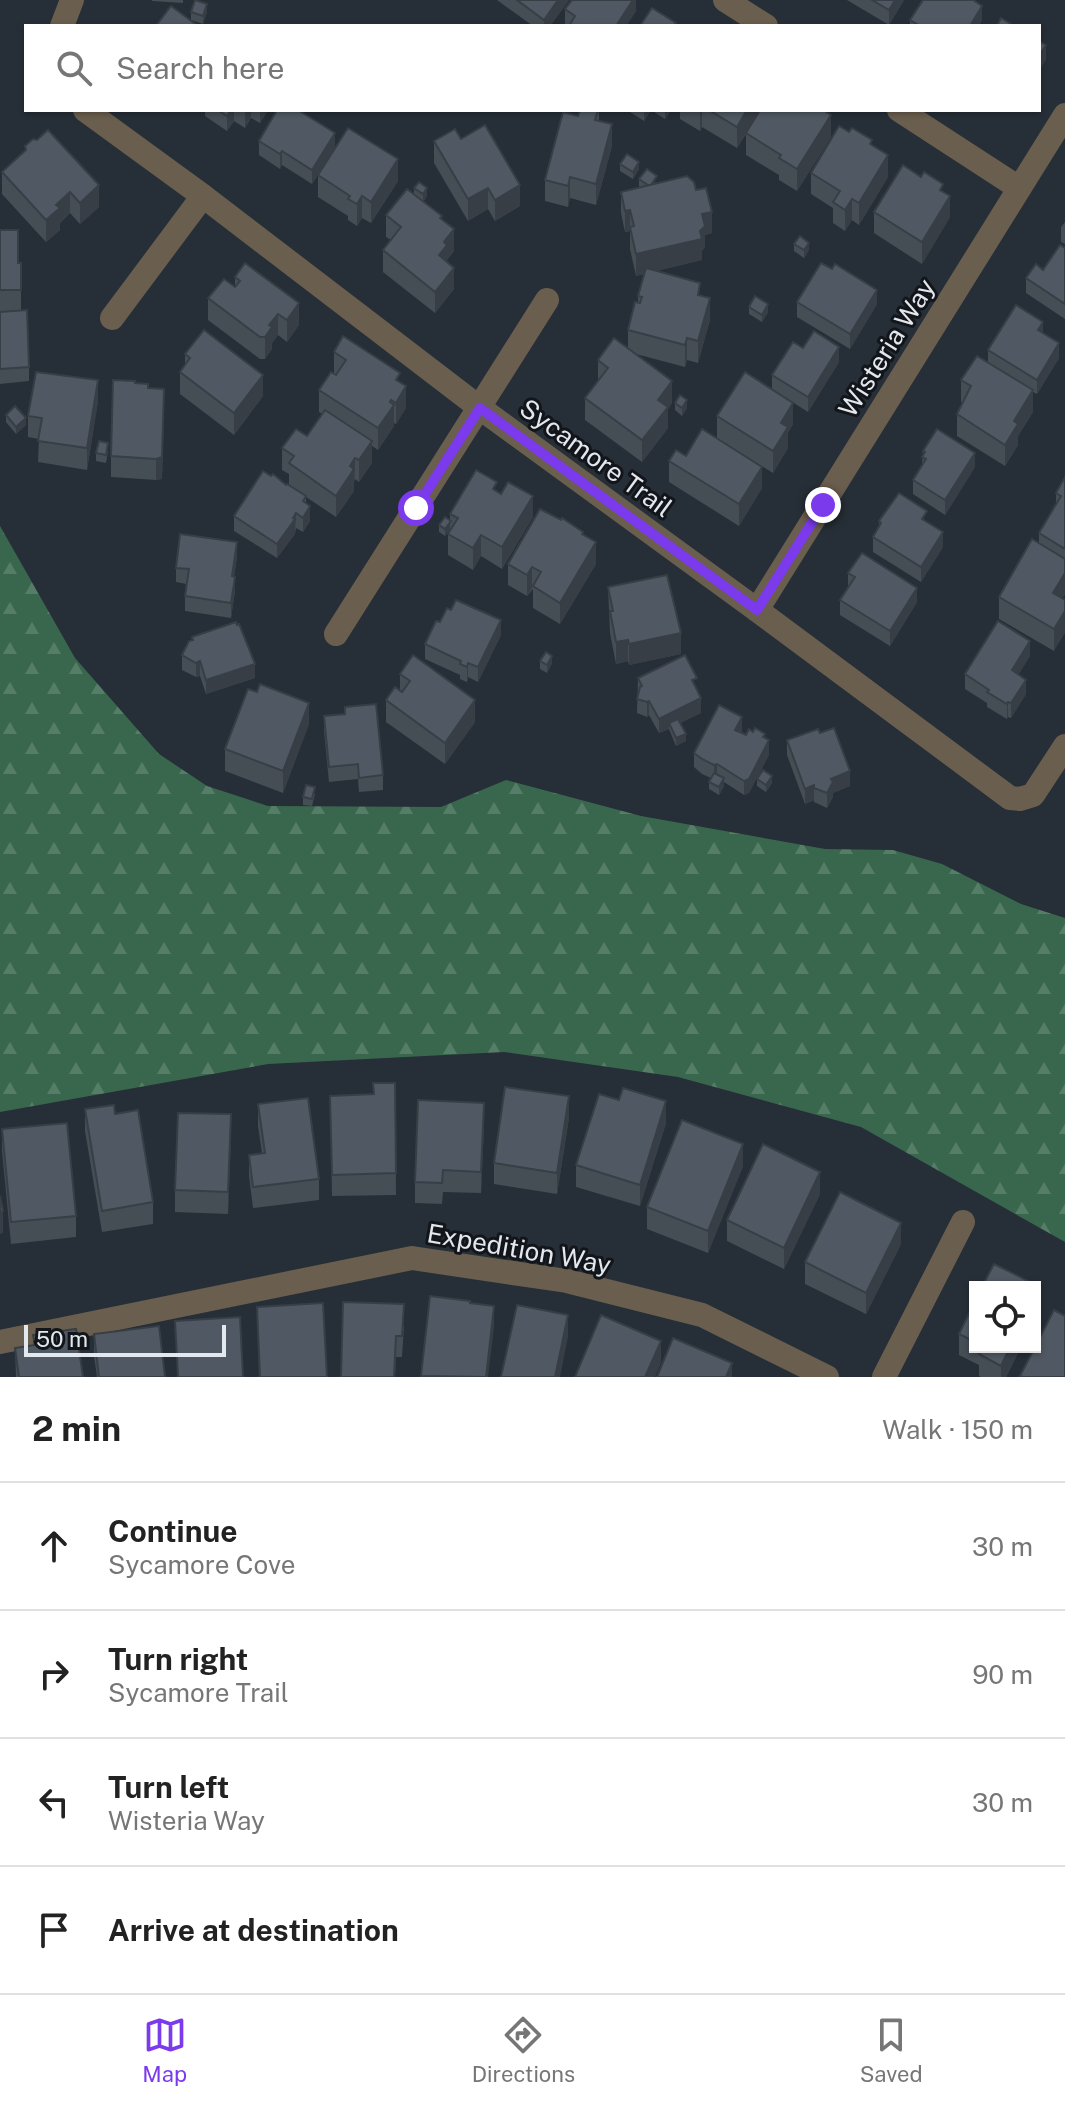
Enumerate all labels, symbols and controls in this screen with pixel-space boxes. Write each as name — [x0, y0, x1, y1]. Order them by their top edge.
search box — [24, 24, 1041, 112]
icon: search — [52, 46, 96, 90]
text: Search here — [116, 50, 284, 86]
street label: Wisteria Way — [832, 273, 941, 422]
street label: Sycamore Trail — [514, 392, 679, 523]
route end — [805, 487, 841, 523]
route start — [398, 490, 434, 526]
street label: Expedition Way — [425, 1217, 614, 1280]
map controls — [969, 1281, 1041, 1353]
button: locate — [969, 1281, 1041, 1353]
scale bar — [24, 1321, 226, 1357]
text: 50 m — [36, 1326, 88, 1352]
text: 2 min — [32, 1409, 121, 1449]
text: Walk · 150 m — [882, 1414, 1033, 1445]
text: Continue — [108, 1513, 238, 1549]
icon: ahead — [32, 1524, 76, 1568]
text: 30 m — [972, 1531, 1033, 1562]
text: Sycamore Cove — [108, 1549, 295, 1580]
text: Turn right — [108, 1641, 248, 1677]
icon: right — [32, 1652, 76, 1696]
text: 90 m — [972, 1659, 1033, 1690]
text: Sycamore Trail — [108, 1677, 289, 1708]
text: Turn left — [108, 1769, 229, 1805]
icon: left — [32, 1780, 76, 1824]
text: 30 m — [972, 1787, 1033, 1818]
text: Wisteria Way — [108, 1805, 265, 1836]
icon: arrive — [32, 1908, 76, 1952]
text: Arrive at destination — [108, 1912, 399, 1948]
tab: Map — [142, 2013, 187, 2087]
tab: Directions — [472, 2013, 575, 2087]
tab: Saved — [860, 2013, 923, 2087]

